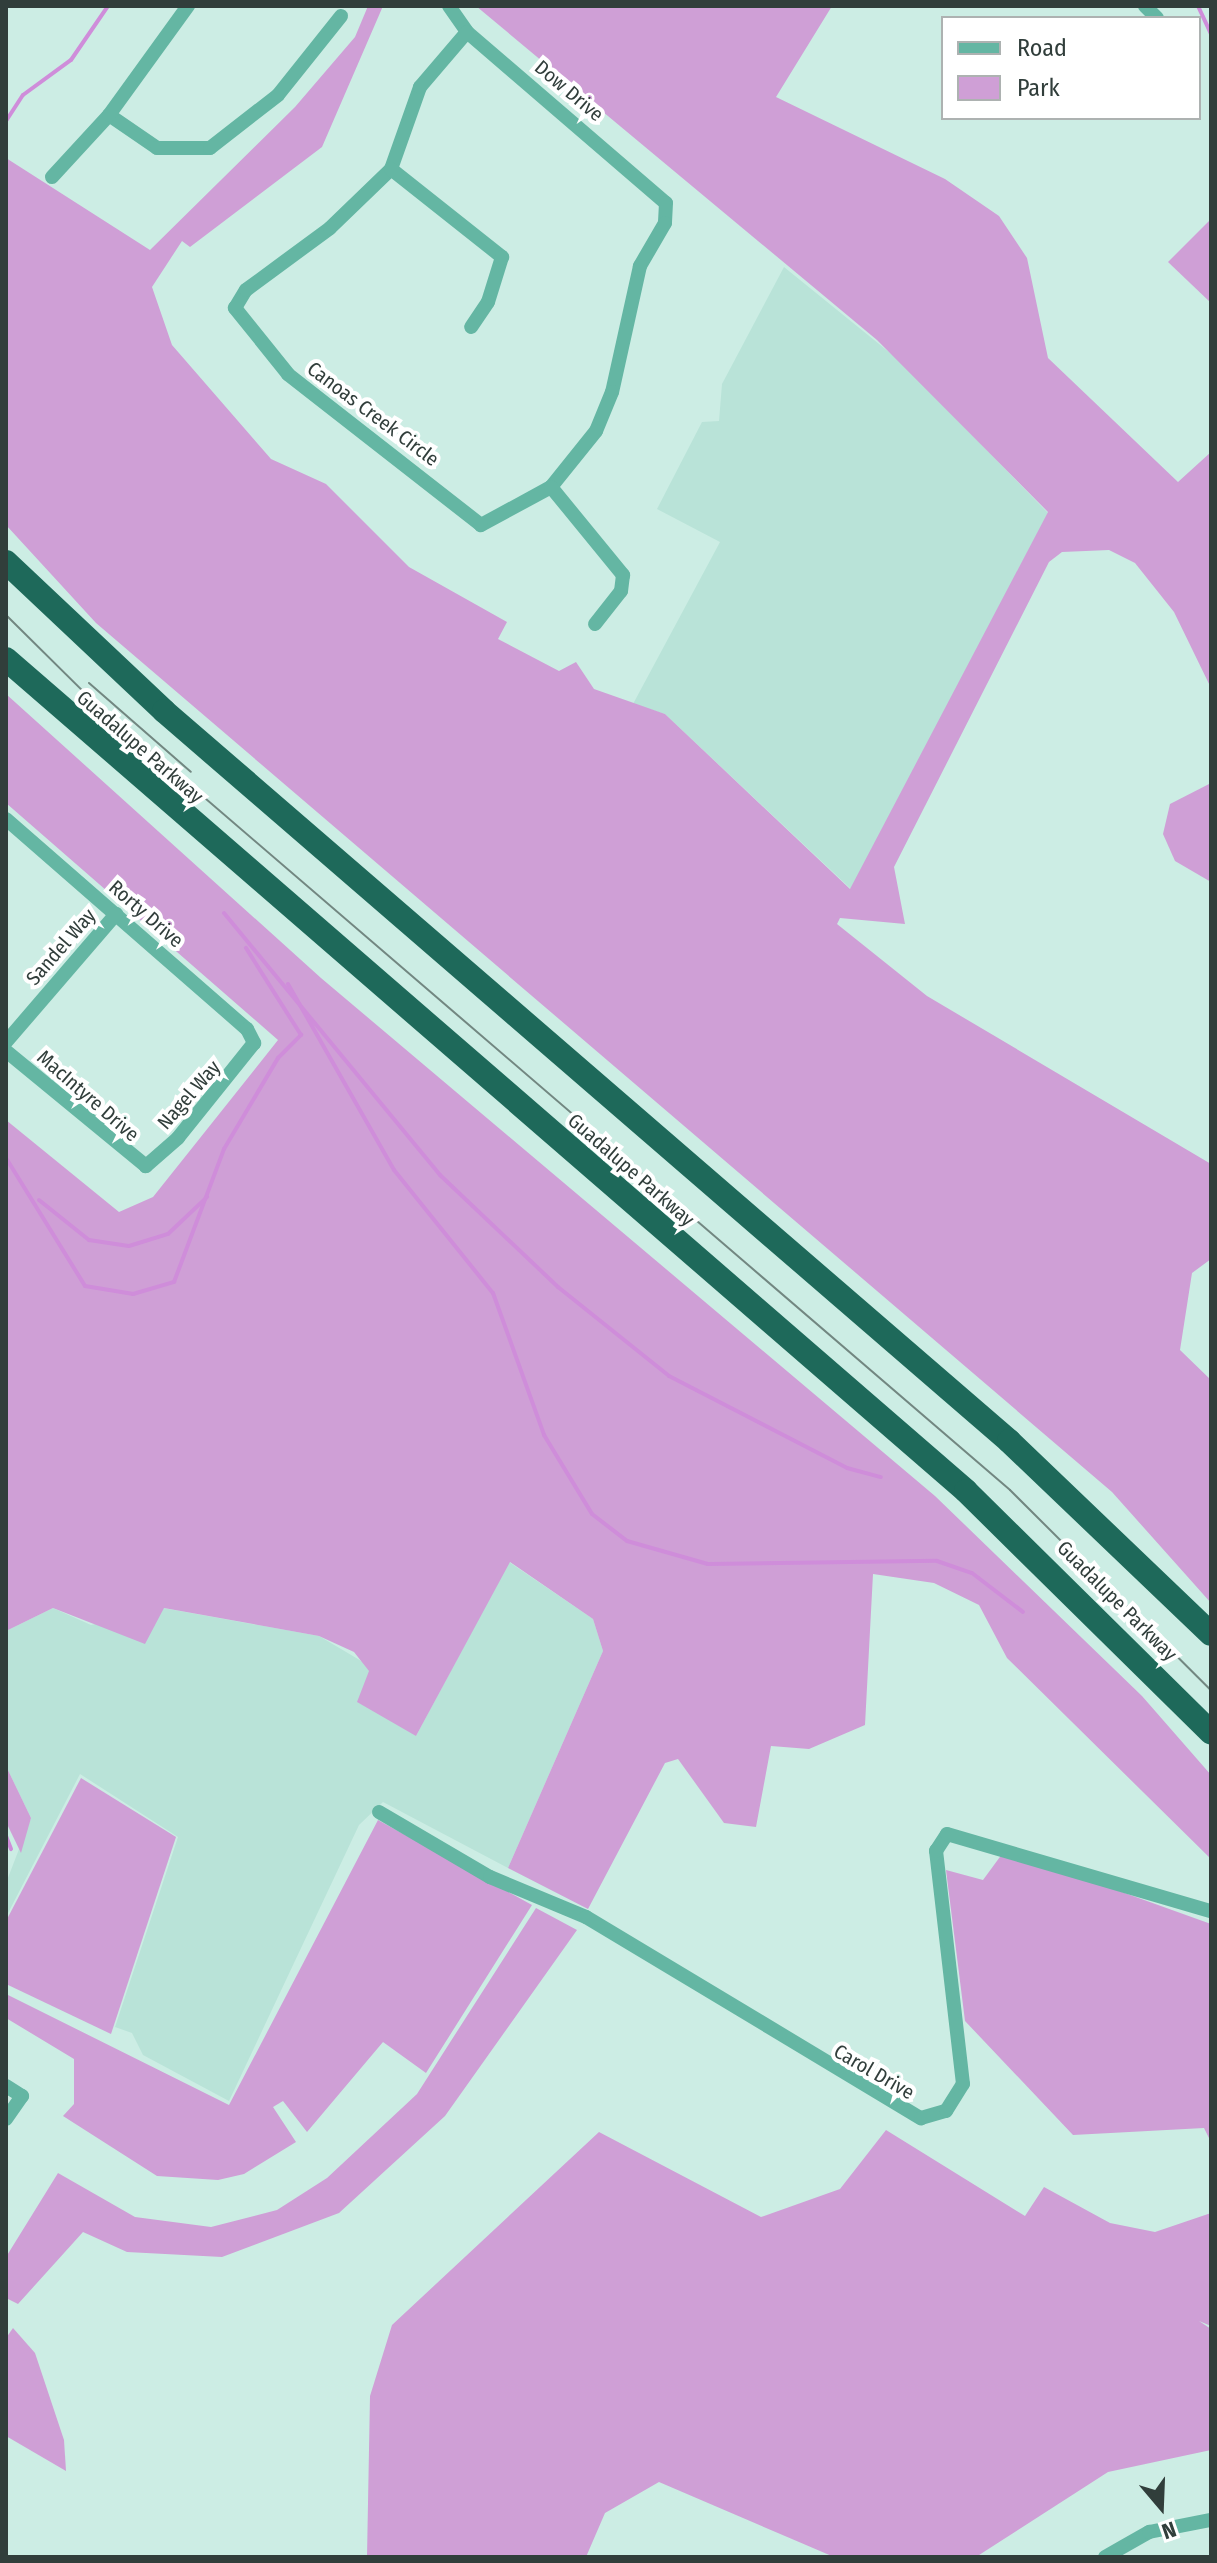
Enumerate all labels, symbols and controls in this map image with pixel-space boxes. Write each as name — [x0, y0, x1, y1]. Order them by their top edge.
legend — [941, 16, 1201, 120]
text: Road — [1017, 34, 1067, 62]
street label: Dow Drive — [530, 55, 608, 127]
text: Park — [1017, 74, 1060, 102]
street label: Canoas Creek Circle — [302, 357, 444, 471]
street label: Guadalupe Parkway — [72, 686, 208, 808]
street label: Rorty Drive — [104, 875, 188, 953]
street label: Sandel Way — [21, 904, 101, 990]
street label: MacIntyre Drive — [32, 1045, 144, 1147]
street label: Nagel Way — [153, 1056, 225, 1134]
street label: Guadalupe Parkway — [563, 1109, 699, 1231]
street label: Guadalupe Parkway — [1052, 1536, 1182, 1666]
street label: Carol Drive — [829, 2039, 919, 2105]
north arrow — [1121, 2467, 1201, 2547]
text: N — [1158, 2515, 1180, 2545]

